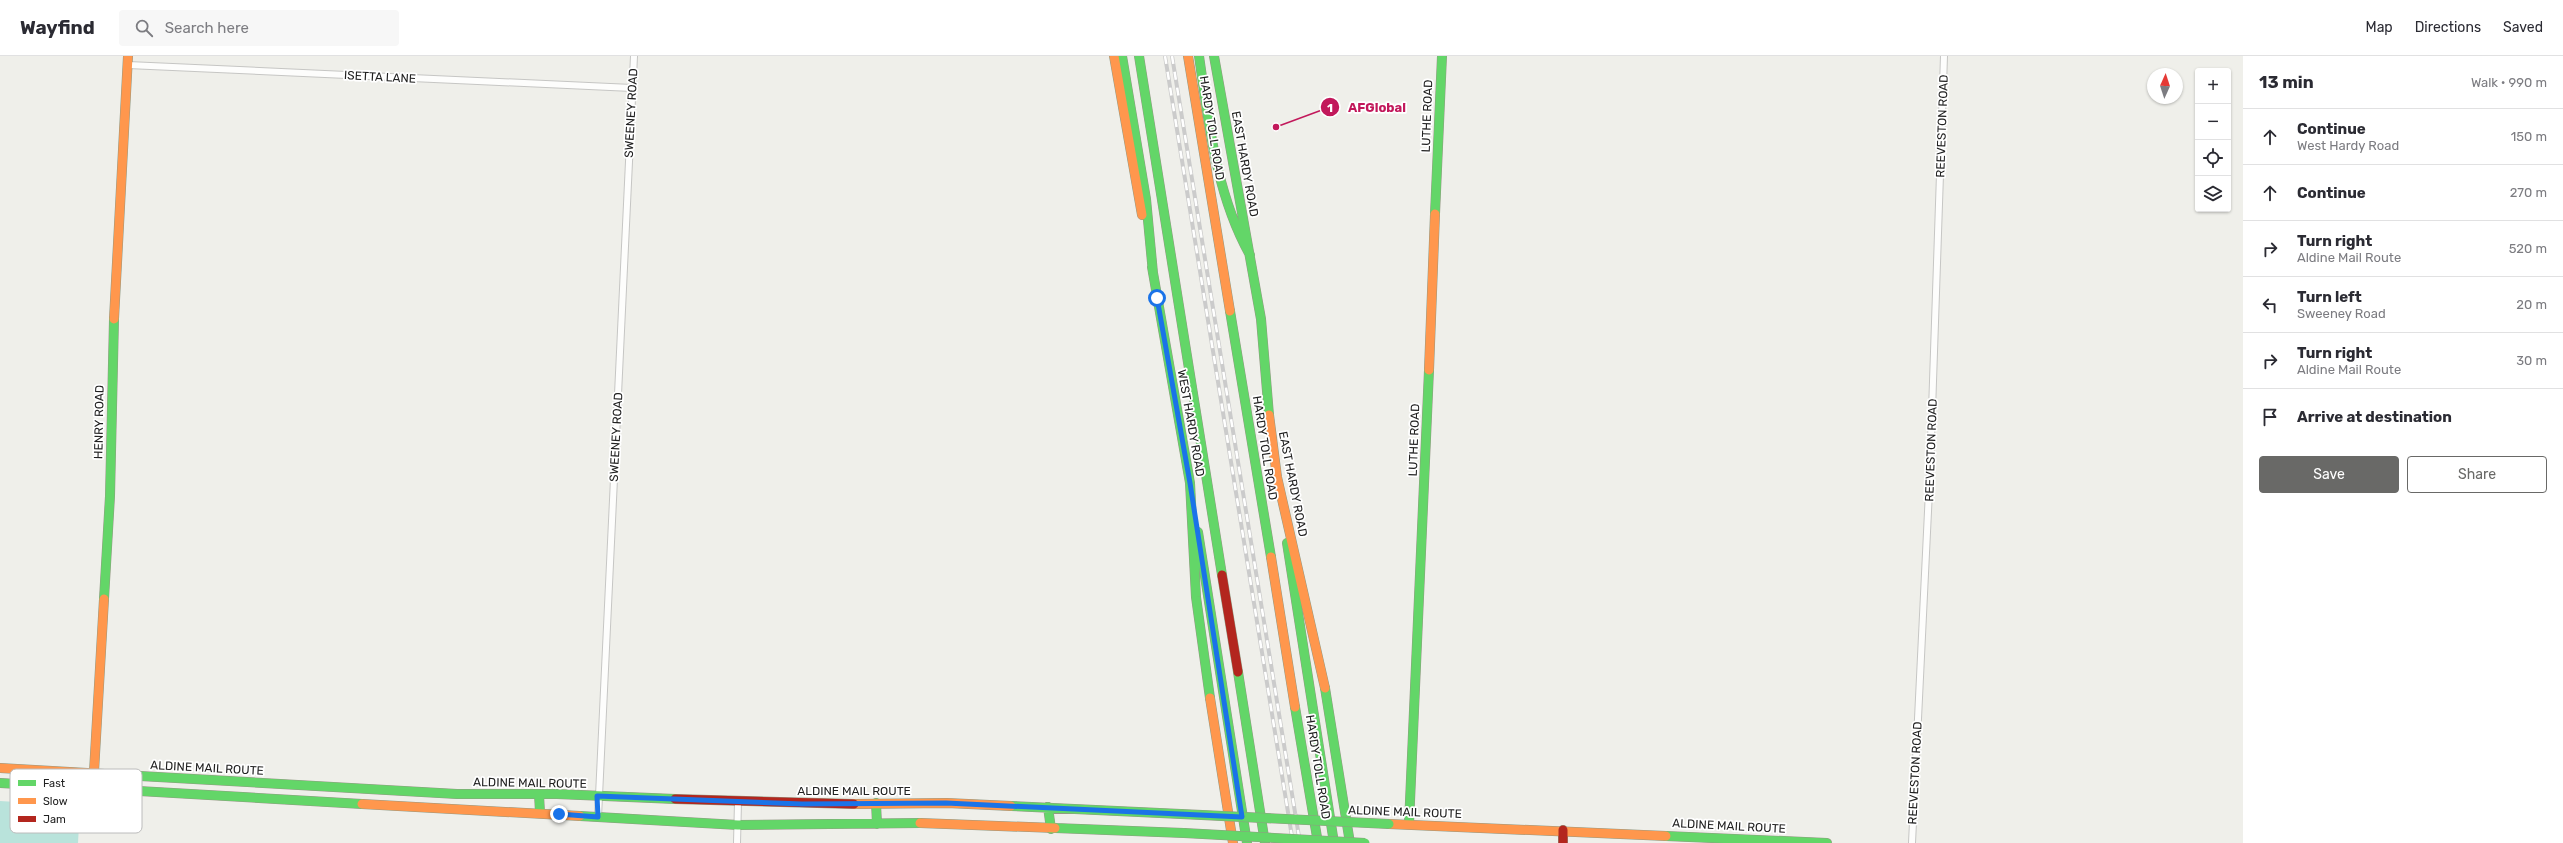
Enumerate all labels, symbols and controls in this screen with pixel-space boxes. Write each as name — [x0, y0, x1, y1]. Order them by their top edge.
search box — [119, 10, 399, 46]
text: Wayfind — [20, 16, 95, 39]
icon: search — [133, 17, 155, 39]
text: Search here — [165, 19, 249, 37]
text: Map — [2366, 19, 2393, 36]
text: Directions — [2415, 19, 2481, 36]
text: Saved — [2503, 19, 2543, 36]
street label: ISETTA LANE — [344, 68, 416, 86]
street label: SWEENEY ROAD — [622, 68, 640, 158]
north arrow — [2147, 68, 2183, 104]
map controls — [2195, 68, 2231, 212]
button: + — [2195, 68, 2231, 104]
text: 13 min — [2259, 72, 2314, 92]
street label: REEVESTON ROAD — [1933, 74, 1951, 178]
street label: HARDY TOLL ROAD — [1197, 75, 1227, 181]
text: Walk · 990 m — [2471, 75, 2547, 90]
street label: LUTHE ROAD — [1419, 79, 1435, 153]
callout: AFGlobal — [1320, 95, 1414, 120]
text: AFGlobal — [1348, 100, 1406, 115]
text: 1 — [1327, 101, 1333, 115]
button: − — [2195, 104, 2231, 140]
street label: EAST HARDY ROAD — [1229, 110, 1261, 218]
text: Continue — [2297, 120, 2366, 138]
icon: ahead — [2259, 126, 2281, 148]
text: 150 m — [2511, 129, 2547, 144]
text: West Hardy Road — [2297, 138, 2399, 153]
button: locate — [2195, 140, 2231, 176]
button: layers — [2195, 176, 2231, 212]
icon: ahead — [2259, 182, 2281, 204]
text: Continue — [2297, 184, 2366, 202]
text: 270 m — [2510, 185, 2547, 200]
text: Turn right — [2297, 232, 2372, 250]
icon: right — [2259, 238, 2281, 260]
text: 520 m — [2509, 241, 2547, 256]
text: Aldine Mail Route — [2297, 250, 2401, 265]
text: Turn left — [2297, 288, 2362, 306]
route start — [1148, 289, 1166, 307]
icon: left — [2259, 294, 2281, 316]
text: 20 m — [2516, 297, 2547, 312]
text: Sweeney Road — [2297, 306, 2386, 321]
text: Turn right — [2297, 344, 2372, 362]
icon: right — [2259, 350, 2281, 372]
text: 30 m — [2516, 353, 2547, 368]
text: Aldine Mail Route — [2297, 362, 2401, 377]
street label: WEST HARDY ROAD — [1175, 368, 1207, 478]
street label: HENRY ROAD — [91, 385, 107, 459]
street label: SWEENEY ROAD — [607, 392, 625, 482]
street label: HARDY TOLL ROAD — [1250, 395, 1280, 501]
street label: REEVESTON ROAD — [1922, 398, 1940, 502]
street label: LUTHE ROAD — [1406, 403, 1422, 477]
icon: arrive — [2259, 406, 2281, 428]
text: Arrive at destination — [2297, 408, 2452, 426]
street label: EAST HARDY ROAD — [1276, 430, 1310, 538]
button: Save — [2259, 456, 2399, 493]
button: Share — [2407, 456, 2547, 493]
street label: HARDY TOLL ROAD — [1303, 714, 1333, 820]
street label: REEVESTON ROAD — [1905, 721, 1925, 825]
street label: ALDINE MAIL ROUTE — [150, 758, 264, 778]
legend — [10, 769, 142, 833]
street label: ALDINE MAIL ROUTE — [473, 775, 587, 791]
text: Fast — [43, 777, 66, 790]
street label: ALDINE MAIL ROUTE — [797, 784, 911, 798]
text: Slow — [43, 795, 68, 808]
street label: ALDINE MAIL ROUTE — [1348, 803, 1462, 821]
route end — [550, 805, 568, 823]
text: Jam — [43, 813, 66, 826]
street label: ALDINE MAIL ROUTE — [1672, 816, 1786, 836]

